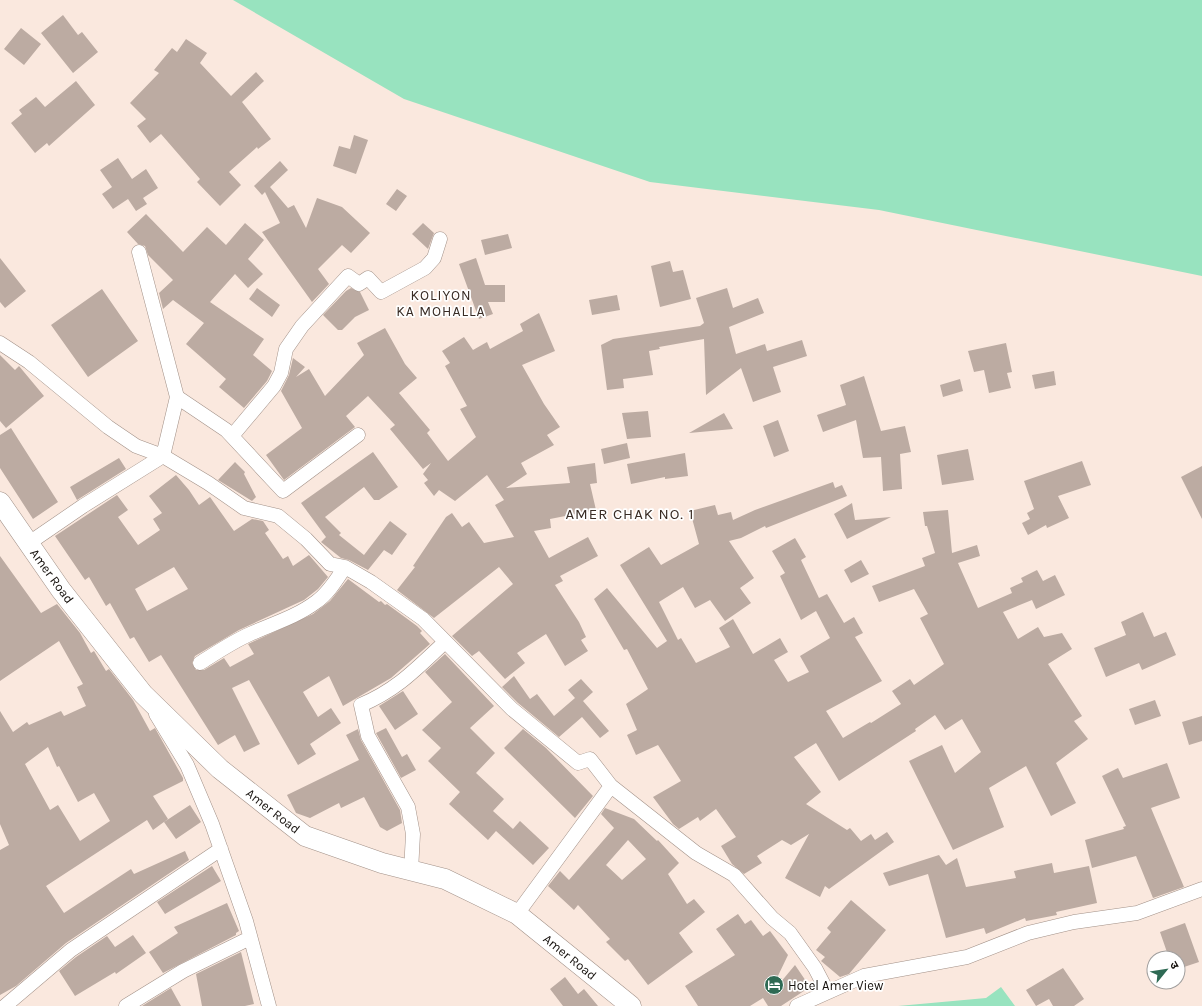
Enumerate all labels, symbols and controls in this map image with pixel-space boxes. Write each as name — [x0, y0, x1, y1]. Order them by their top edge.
district label: KOLIYON KA MOHALLA — [396, 287, 486, 320]
district label: AMER CHAK NO. 1 — [565, 505, 695, 523]
street label: Amer Road — [27, 546, 77, 606]
street label: Amer Road — [243, 785, 303, 837]
street label: Amer Road — [540, 931, 600, 983]
north arrow — [1146, 950, 1186, 990]
text: उ — [1167, 959, 1182, 972]
hotel icon: Hotel Amer View — [763, 974, 785, 996]
place label: Hotel Amer View — [788, 978, 884, 993]

